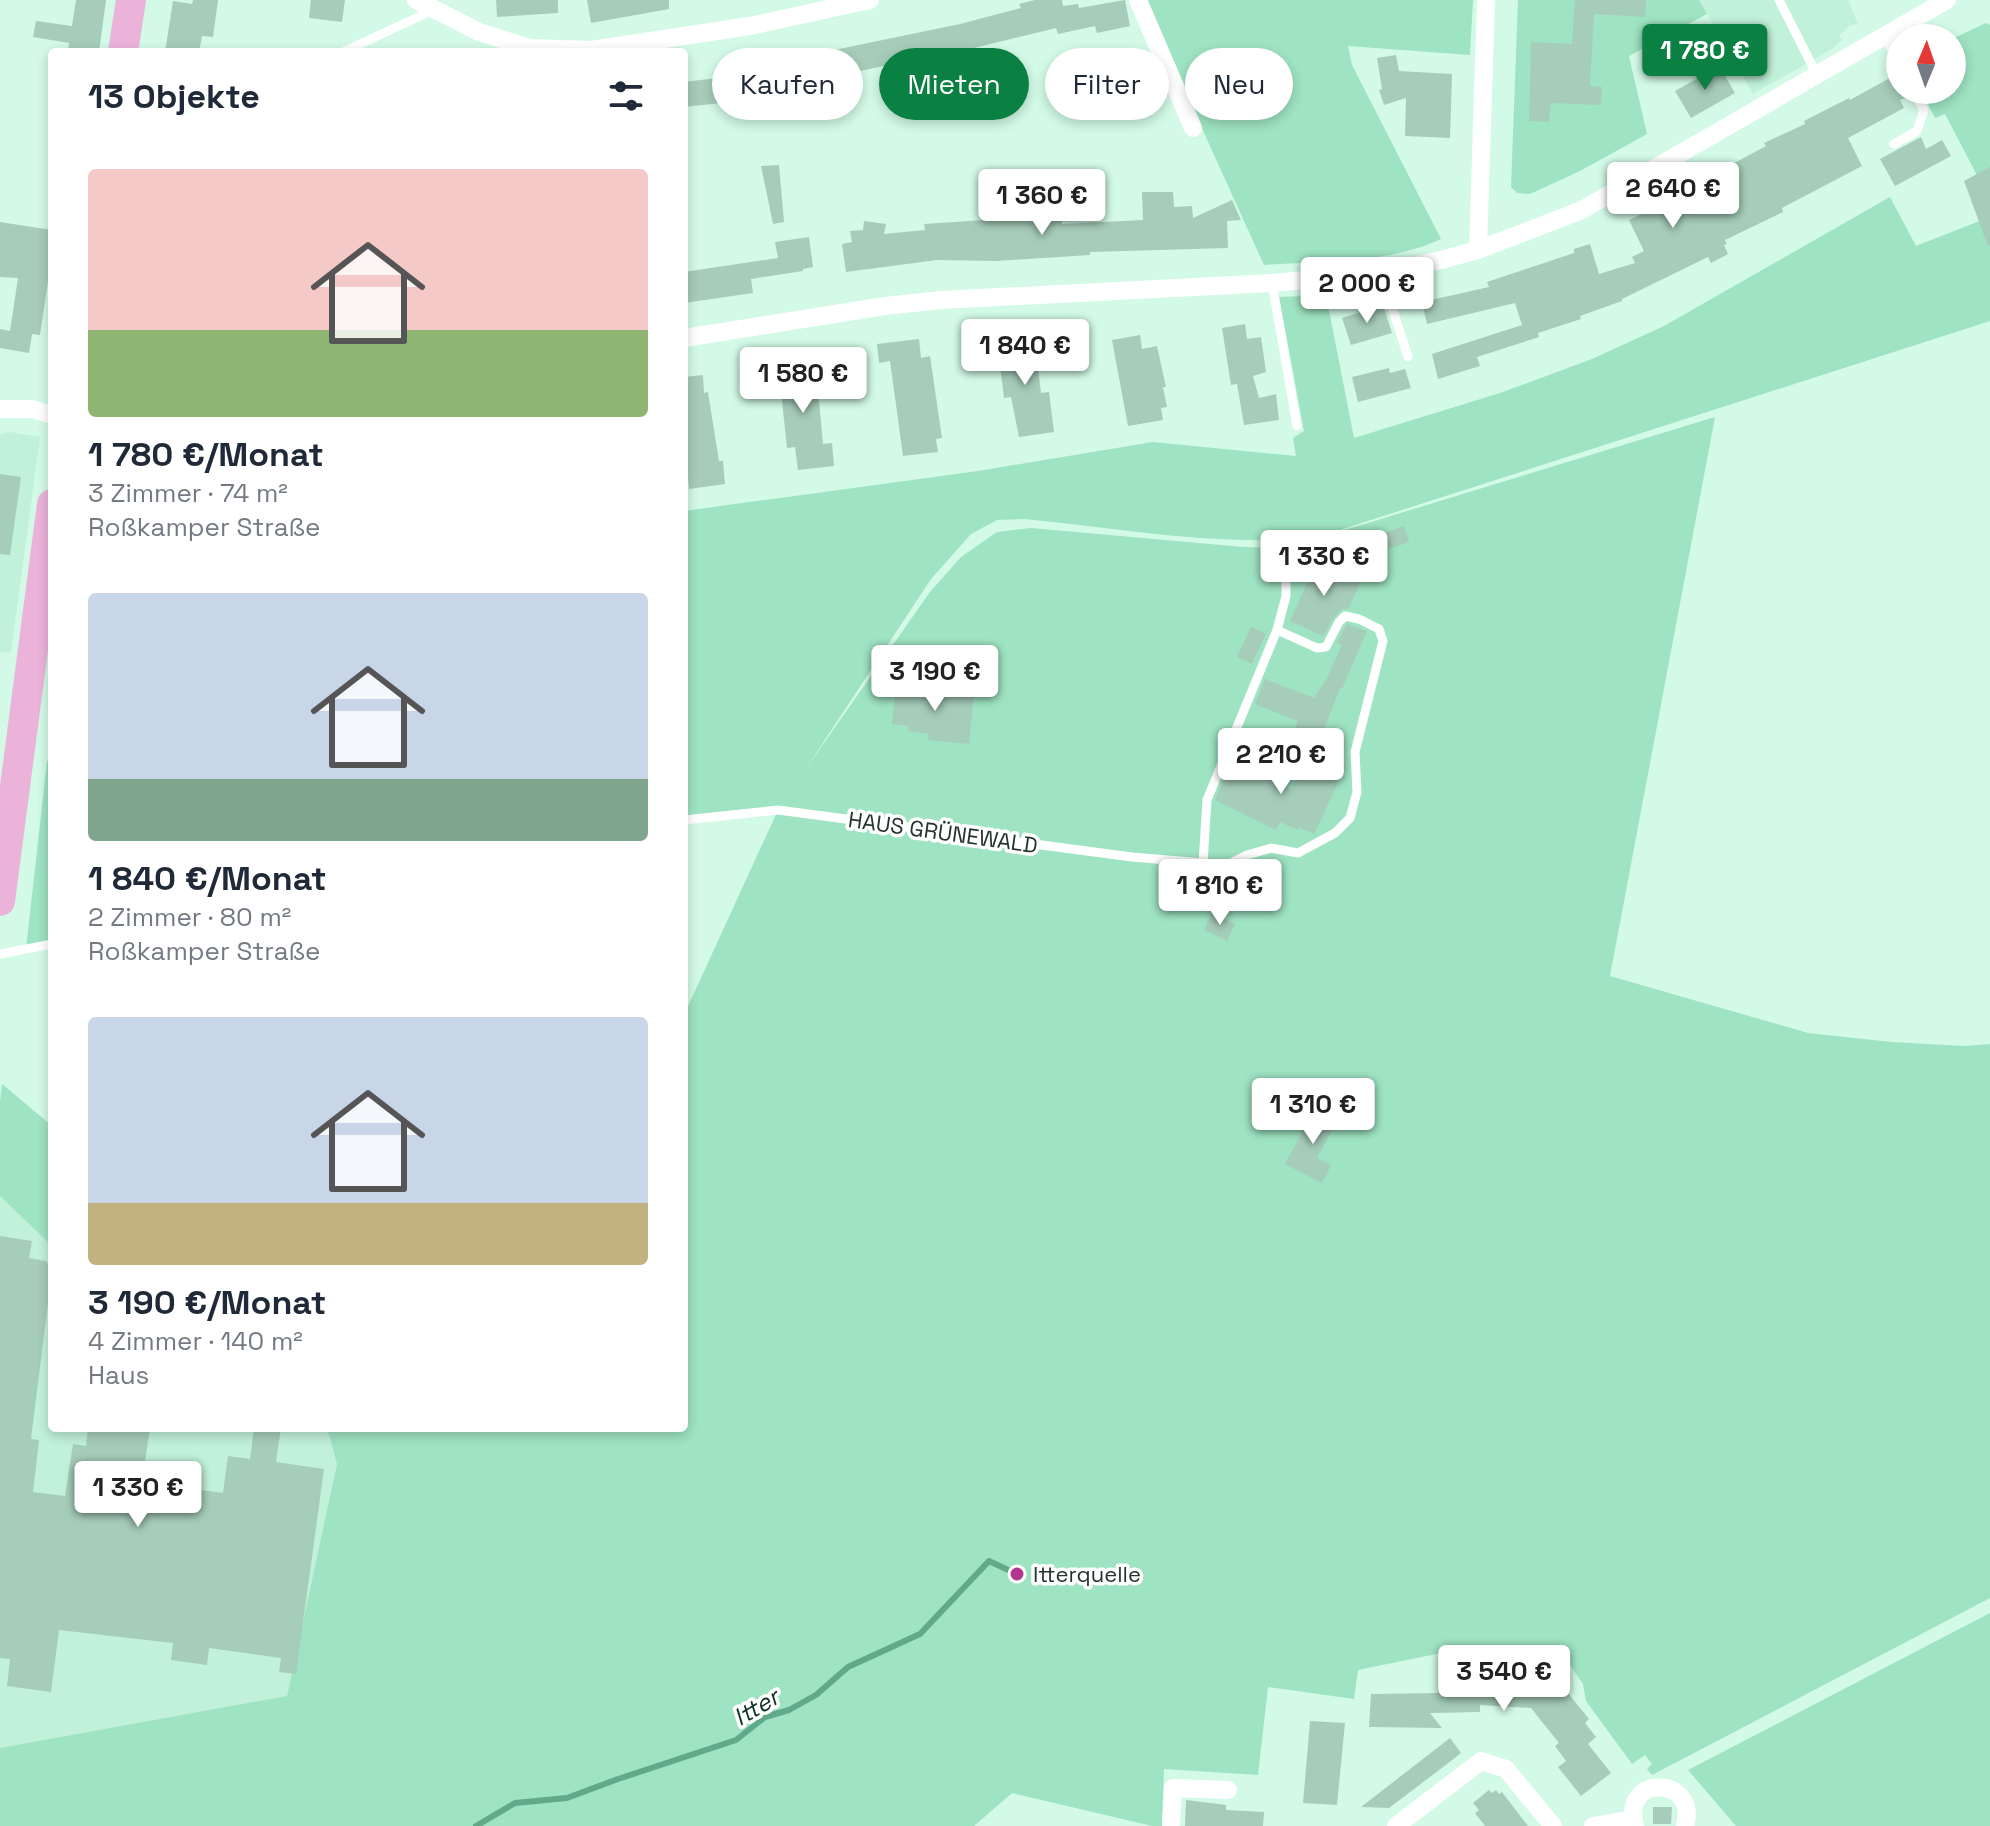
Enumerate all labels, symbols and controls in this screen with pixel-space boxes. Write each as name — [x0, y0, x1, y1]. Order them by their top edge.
pin: 1 780 € — [1631, 24, 1779, 92]
north arrow — [1886, 24, 1966, 104]
map controls — [1886, 24, 1966, 104]
text: 1 780 € — [1660, 33, 1750, 67]
chip: Kaufen — [712, 48, 863, 120]
chip: Mieten — [879, 48, 1029, 120]
chip: Filter — [1045, 48, 1169, 120]
chip: Neu — [1185, 48, 1293, 120]
icon: filters — [604, 74, 648, 118]
text: 13 Objekte — [88, 75, 260, 118]
pin: 2 640 € — [1599, 162, 1747, 230]
pin: 1 360 € — [968, 169, 1116, 237]
text: 2 640 € — [1625, 171, 1721, 205]
text: 1 360 € — [996, 178, 1088, 212]
icon: home — [296, 221, 440, 365]
pin: 2 000 € — [1293, 257, 1441, 325]
text: 2 000 € — [1319, 266, 1415, 300]
pin: 1 840 € — [951, 319, 1099, 387]
text: 1 840 € — [979, 328, 1071, 362]
pin: 1 580 € — [729, 347, 877, 415]
text: 1 580 € — [758, 356, 848, 390]
text: 1 780 €/Monat — [88, 433, 324, 476]
text: 3 Zimmer · 74 m² — [88, 476, 288, 510]
text: Roßkamper Straße — [88, 510, 320, 544]
pin: 1 330 € — [1250, 530, 1398, 598]
text: 1 330 € — [1278, 539, 1370, 573]
icon: home — [296, 645, 440, 789]
pin: 3 190 € — [861, 645, 1009, 713]
text: 3 190 € — [889, 654, 981, 688]
pin: 2 210 € — [1207, 728, 1355, 796]
text: 2 210 € — [1236, 737, 1326, 771]
street label: HAUS GRÜNEWALD — [846, 805, 1040, 859]
text: 1 840 €/Monat — [88, 857, 327, 900]
pin: 1 810 € — [1146, 859, 1294, 927]
text: 1 810 € — [1177, 868, 1263, 902]
text: 2 Zimmer · 80 m² — [88, 900, 291, 934]
text: Roßkamper Straße — [88, 934, 320, 968]
icon: home — [296, 1069, 440, 1213]
pin: 1 310 € — [1239, 1078, 1387, 1146]
text: 1 310 € — [1270, 1087, 1356, 1121]
text: 3 190 €/Monat — [88, 1281, 326, 1324]
text: 4 Zimmer · 140 m² — [88, 1324, 303, 1358]
text: Haus — [88, 1358, 149, 1392]
pin: 1 330 € — [64, 1461, 212, 1529]
text: 1 330 € — [92, 1470, 184, 1504]
place label: Itterquelle — [1033, 1560, 1141, 1588]
marker: Itterquelle — [1008, 1565, 1026, 1583]
pin: 3 540 € — [1430, 1645, 1578, 1713]
text: 3 540 € — [1456, 1654, 1552, 1688]
water label: Itter — [727, 1680, 787, 1733]

